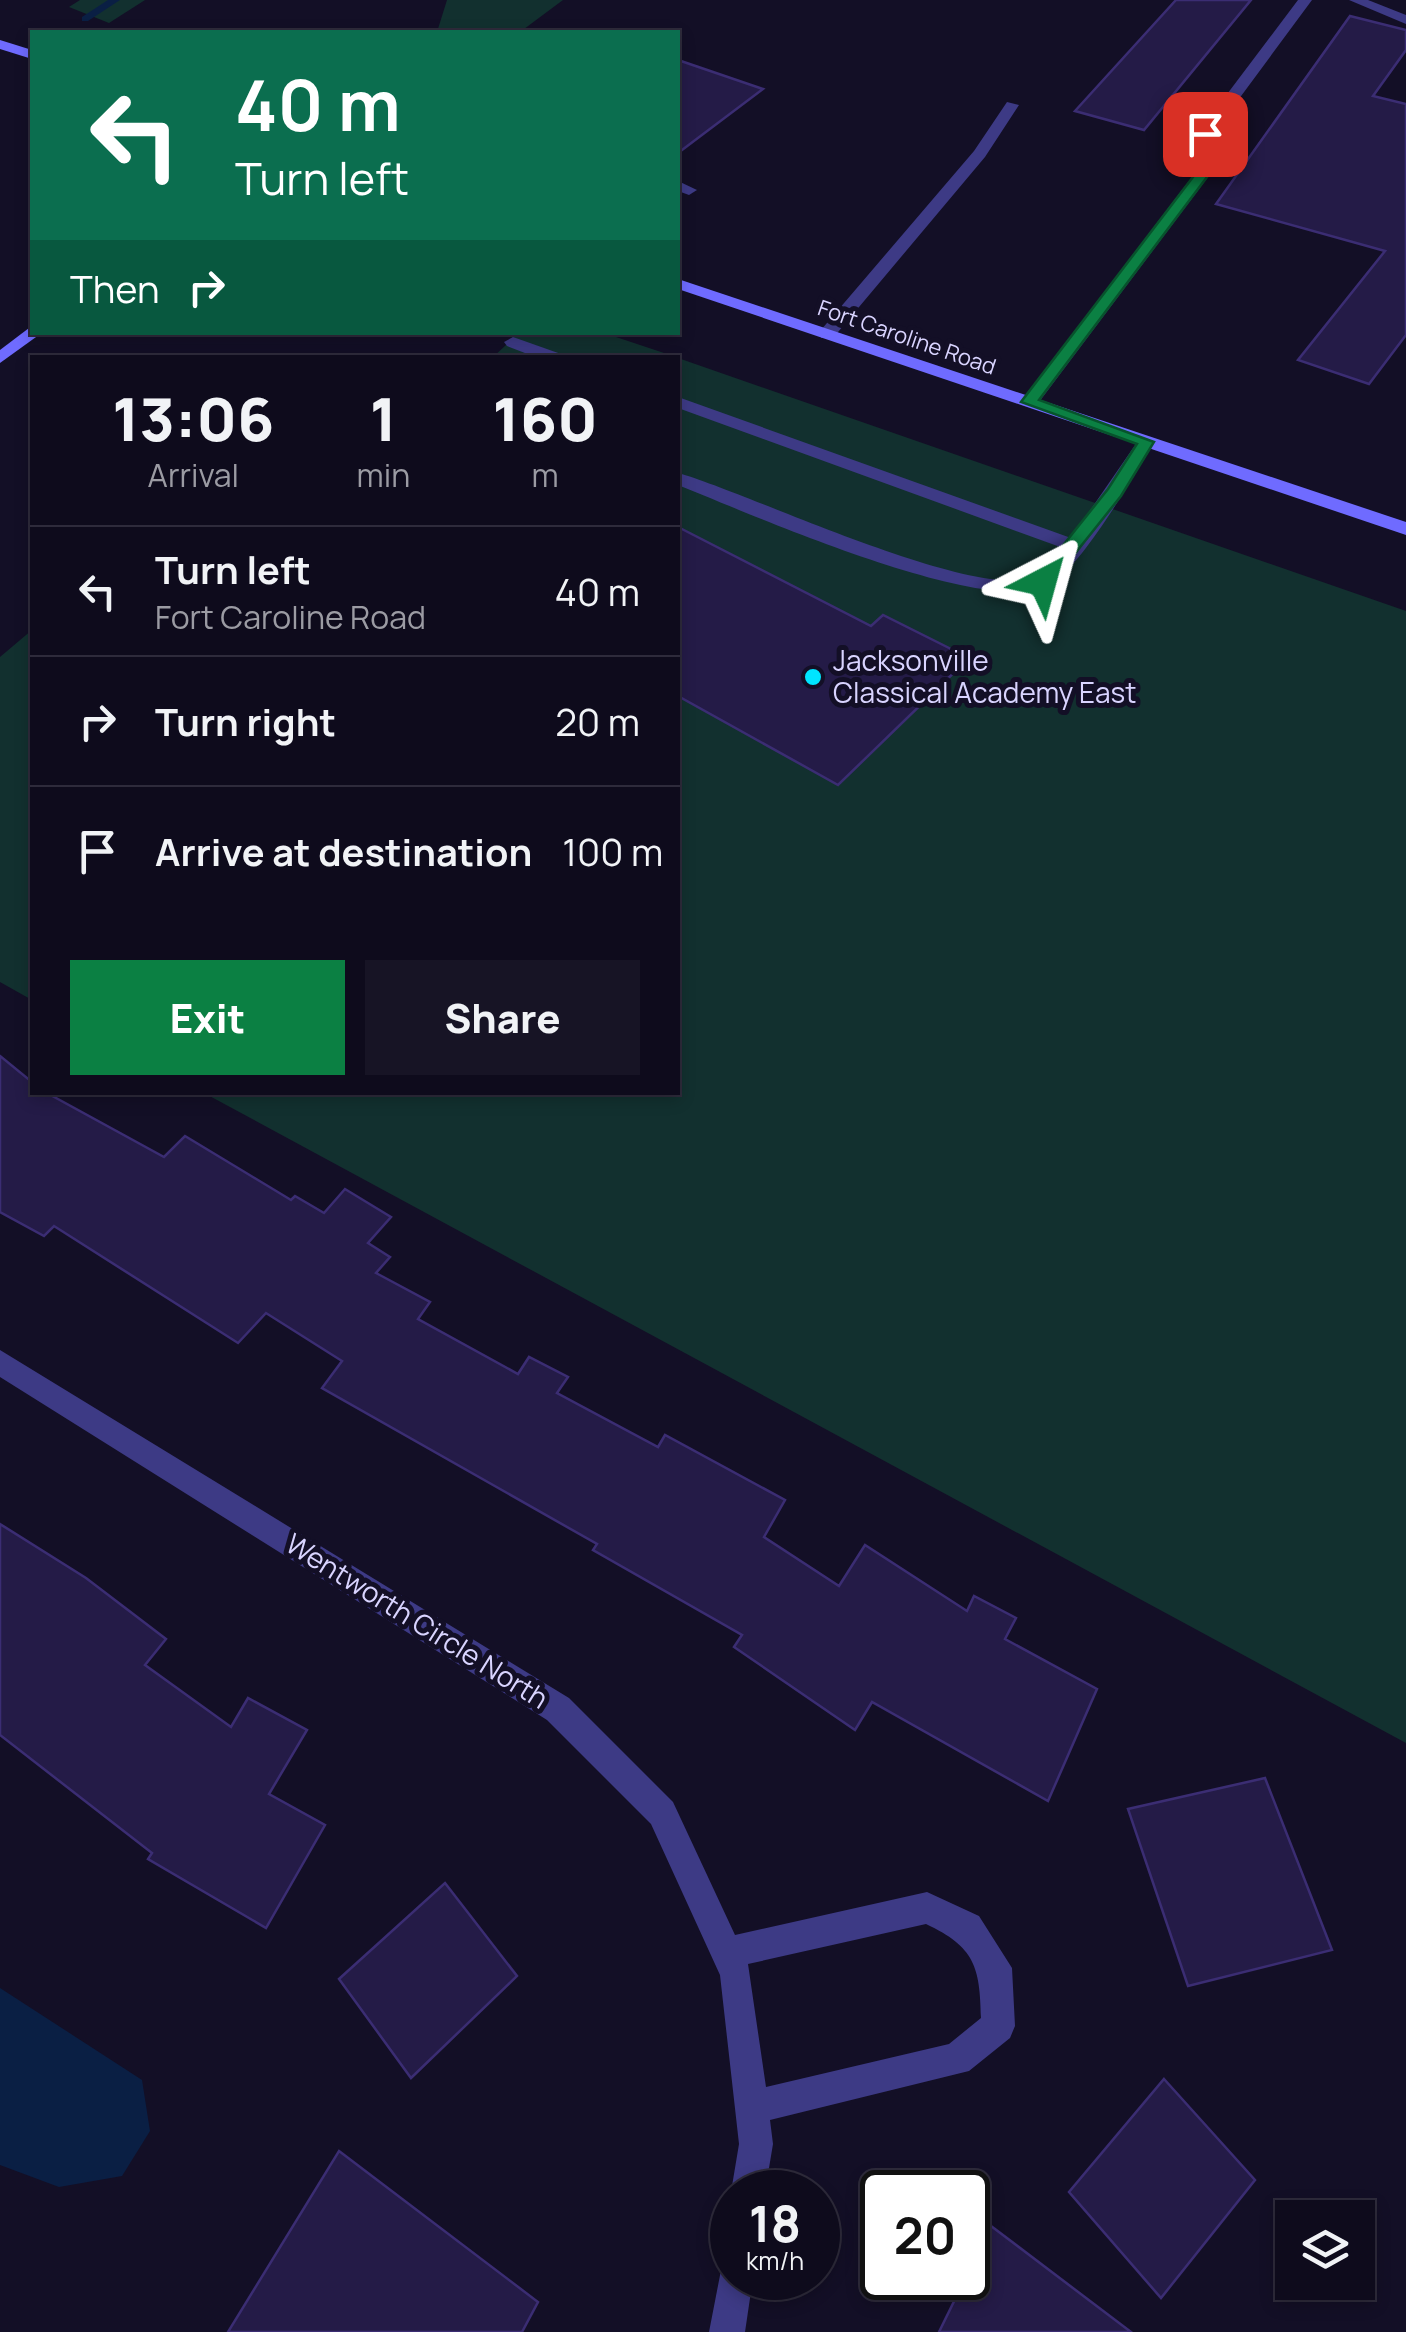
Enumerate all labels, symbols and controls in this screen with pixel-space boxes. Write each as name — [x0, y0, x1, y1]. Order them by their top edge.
text: 40 m — [235, 56, 401, 152]
icon: left — [70, 70, 200, 200]
pin — [1163, 92, 1248, 177]
icon: arrive — [1178, 107, 1233, 162]
text: Turn left — [235, 147, 409, 209]
icon: right — [179, 260, 234, 315]
text: Then — [70, 262, 159, 314]
street label: Fort Caroline Road — [814, 292, 1000, 382]
text: 13:06 — [112, 377, 274, 459]
text: 1 — [370, 377, 397, 459]
text: 160 — [493, 377, 598, 459]
text: Arrival — [148, 453, 239, 497]
text: min — [357, 453, 410, 497]
text: m — [532, 453, 559, 497]
position arrow — [991, 530, 1095, 634]
text: Turn left — [155, 543, 311, 595]
icon: left — [70, 564, 125, 619]
text: 40 m — [555, 565, 640, 617]
text: Fort Caroline Road — [155, 595, 426, 639]
place label: Jacksonville Classical Academy East — [833, 641, 1136, 711]
marker: Jacksonville Classical Academy East — [802, 666, 824, 688]
icon: right — [70, 694, 125, 749]
text: Turn right — [155, 695, 336, 747]
text: 20 m — [555, 695, 640, 747]
icon: arrive — [70, 824, 125, 879]
text: Arrive at destination — [155, 825, 532, 877]
text: 100 m — [562, 825, 663, 877]
button: Exit — [70, 960, 345, 1075]
button: Share — [365, 960, 640, 1075]
street label: Wentworth Circle North — [279, 1524, 556, 1717]
speed limit sign: 20 — [860, 2170, 990, 2300]
text: 18 — [749, 2189, 801, 2257]
map controls — [1275, 2200, 1375, 2300]
button: layers — [1275, 2200, 1375, 2300]
text: km/h — [746, 2243, 804, 2278]

